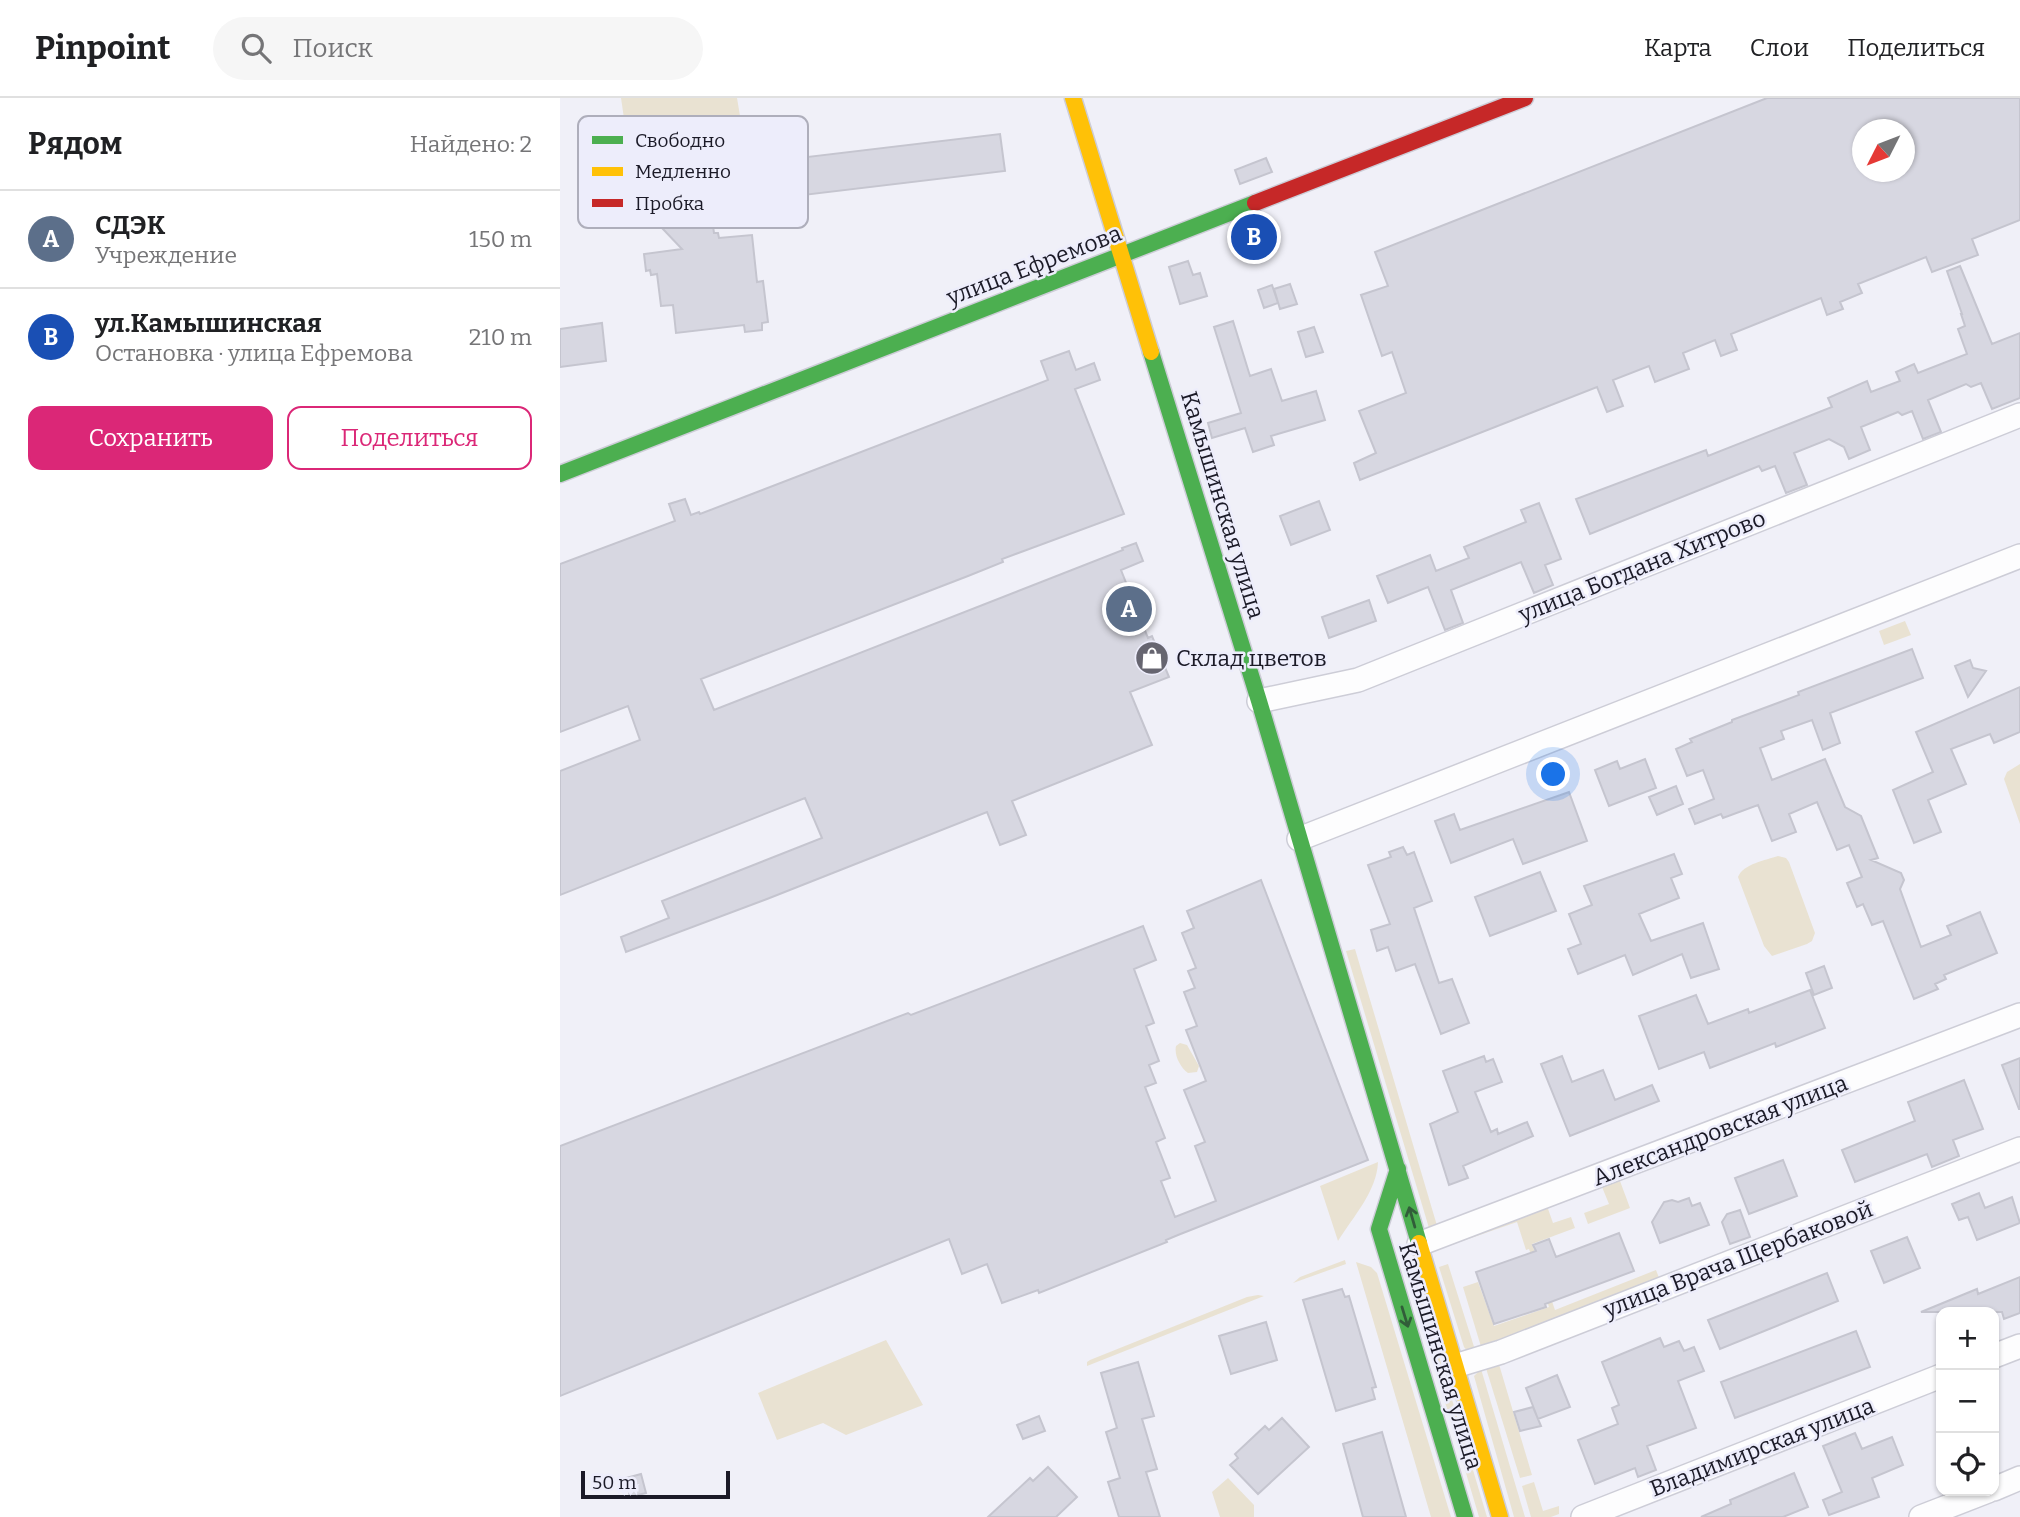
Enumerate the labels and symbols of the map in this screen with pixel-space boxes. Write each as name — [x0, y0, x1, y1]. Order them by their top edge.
legend — [578, 116, 808, 228]
north arrow — [1852, 119, 1915, 182]
text: Свободно — [635, 129, 725, 152]
text: Медленно — [635, 160, 731, 183]
text: Пробка — [635, 192, 705, 215]
pin: B — [1231, 211, 1277, 263]
street label: улица Ефремова — [942, 219, 1126, 312]
street label: Камышинская улица — [1175, 388, 1271, 622]
street label: улица Богдана Хитрово — [1514, 504, 1769, 629]
pin: A — [1106, 583, 1152, 635]
shop icon: Склад цветов — [1133, 639, 1171, 677]
place label: Склад цветов — [1176, 644, 1327, 672]
your location — [1536, 757, 1570, 791]
street label: Александровская улица — [1589, 1068, 1852, 1192]
street label: улица Врача Щербаковой — [1598, 1195, 1877, 1324]
one-way arrow — [1404, 1206, 1417, 1228]
street label: Камышинская улица — [1393, 1239, 1489, 1473]
one-way arrow — [1400, 1306, 1413, 1328]
street label: Владимирская улица — [1646, 1391, 1878, 1503]
scale bar — [581, 1468, 730, 1500]

